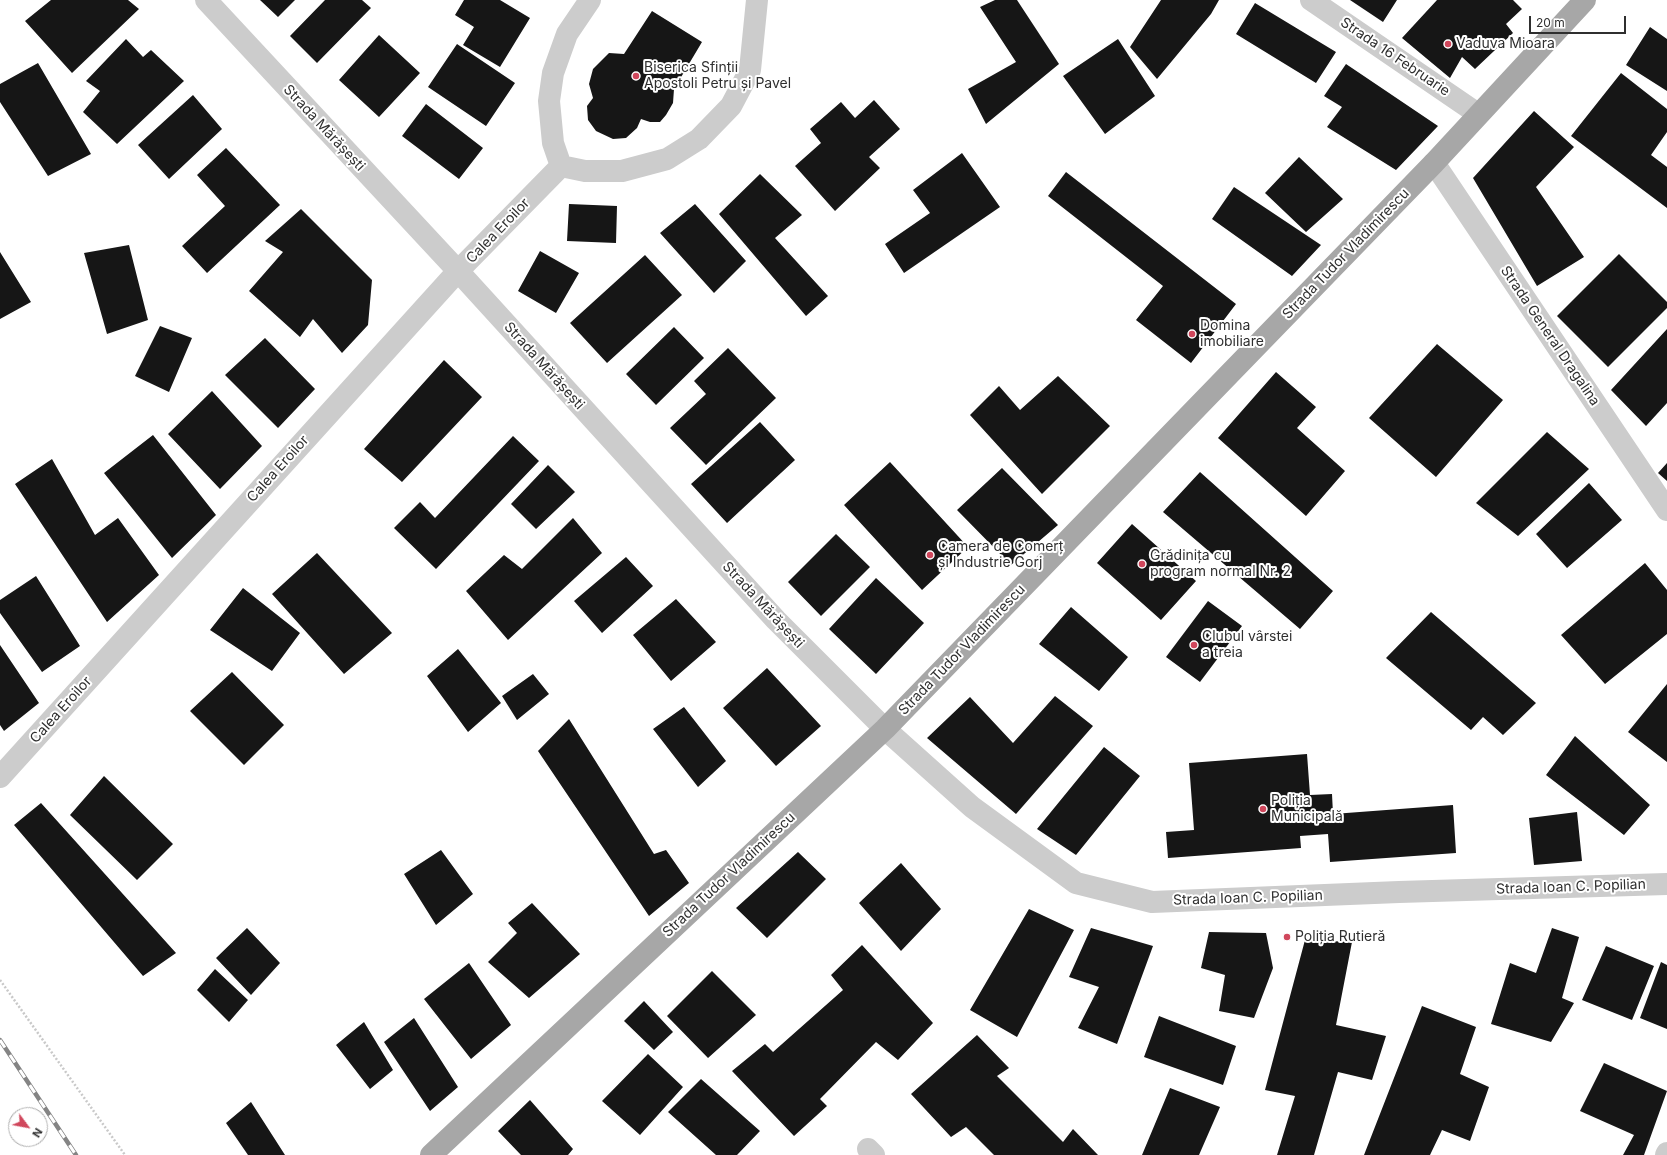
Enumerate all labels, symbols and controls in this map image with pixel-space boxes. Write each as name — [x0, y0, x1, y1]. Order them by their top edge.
scale bar — [1531, 8, 1628, 34]
street label: Strada 16 Februarie — [1337, 14, 1453, 100]
text: 20 m — [1536, 15, 1565, 30]
place label: Vaduva Mioara — [1456, 36, 1555, 52]
marker: Vaduva Mioara — [1443, 39, 1453, 49]
place label: Biserica Sfinții Apostoli Petru și Pavel — [644, 60, 791, 92]
marker: Biserica Sfinții Apostoli Petru și Pavel — [631, 71, 641, 81]
street label: Strada Mărășești — [280, 81, 368, 175]
street label: Strada Tudor Vladimirescu — [1279, 185, 1413, 323]
street label: Calea Eroilor — [463, 195, 533, 267]
street label: Strada General Dragalina — [1497, 263, 1603, 409]
place label: Domina imobiliare — [1200, 318, 1264, 350]
street label: Strada Mărășești — [500, 319, 588, 413]
marker: Domina imobiliare — [1187, 329, 1197, 339]
street label: Calea Eroilor — [244, 432, 312, 506]
place label: Camera de Comerț și Industrie Gorj — [938, 539, 1063, 572]
place label: Grădinița cu program normal Nr. 2 — [1150, 548, 1291, 580]
marker: Camera de Comerț și Industrie Gorj — [925, 550, 935, 560]
street label: Strada Mărășești — [719, 558, 807, 652]
marker: Grădinița cu program normal Nr. 2 — [1137, 559, 1147, 569]
street label: Strada Tudor Vladimirescu — [895, 581, 1029, 719]
place label: Clubul vârstei a treia — [1202, 629, 1292, 662]
marker: Clubul vârstei a treia — [1189, 640, 1199, 650]
street label: Calea Eroilor — [27, 673, 95, 747]
place label: Poliția Municipală — [1271, 793, 1343, 826]
marker: Poliția Municipală — [1258, 804, 1268, 814]
street label: Strada Tudor Vladimirescu — [659, 809, 799, 941]
street label: Strada Ioan C. Popilian — [1496, 876, 1646, 898]
street label: Strada Ioan C. Popilian — [1173, 887, 1323, 909]
place label: Poliția Rutieră — [1295, 929, 1385, 945]
marker: Poliția Rutieră — [1282, 932, 1292, 942]
north arrow — [8, 1107, 48, 1147]
text: N — [29, 1126, 45, 1140]

